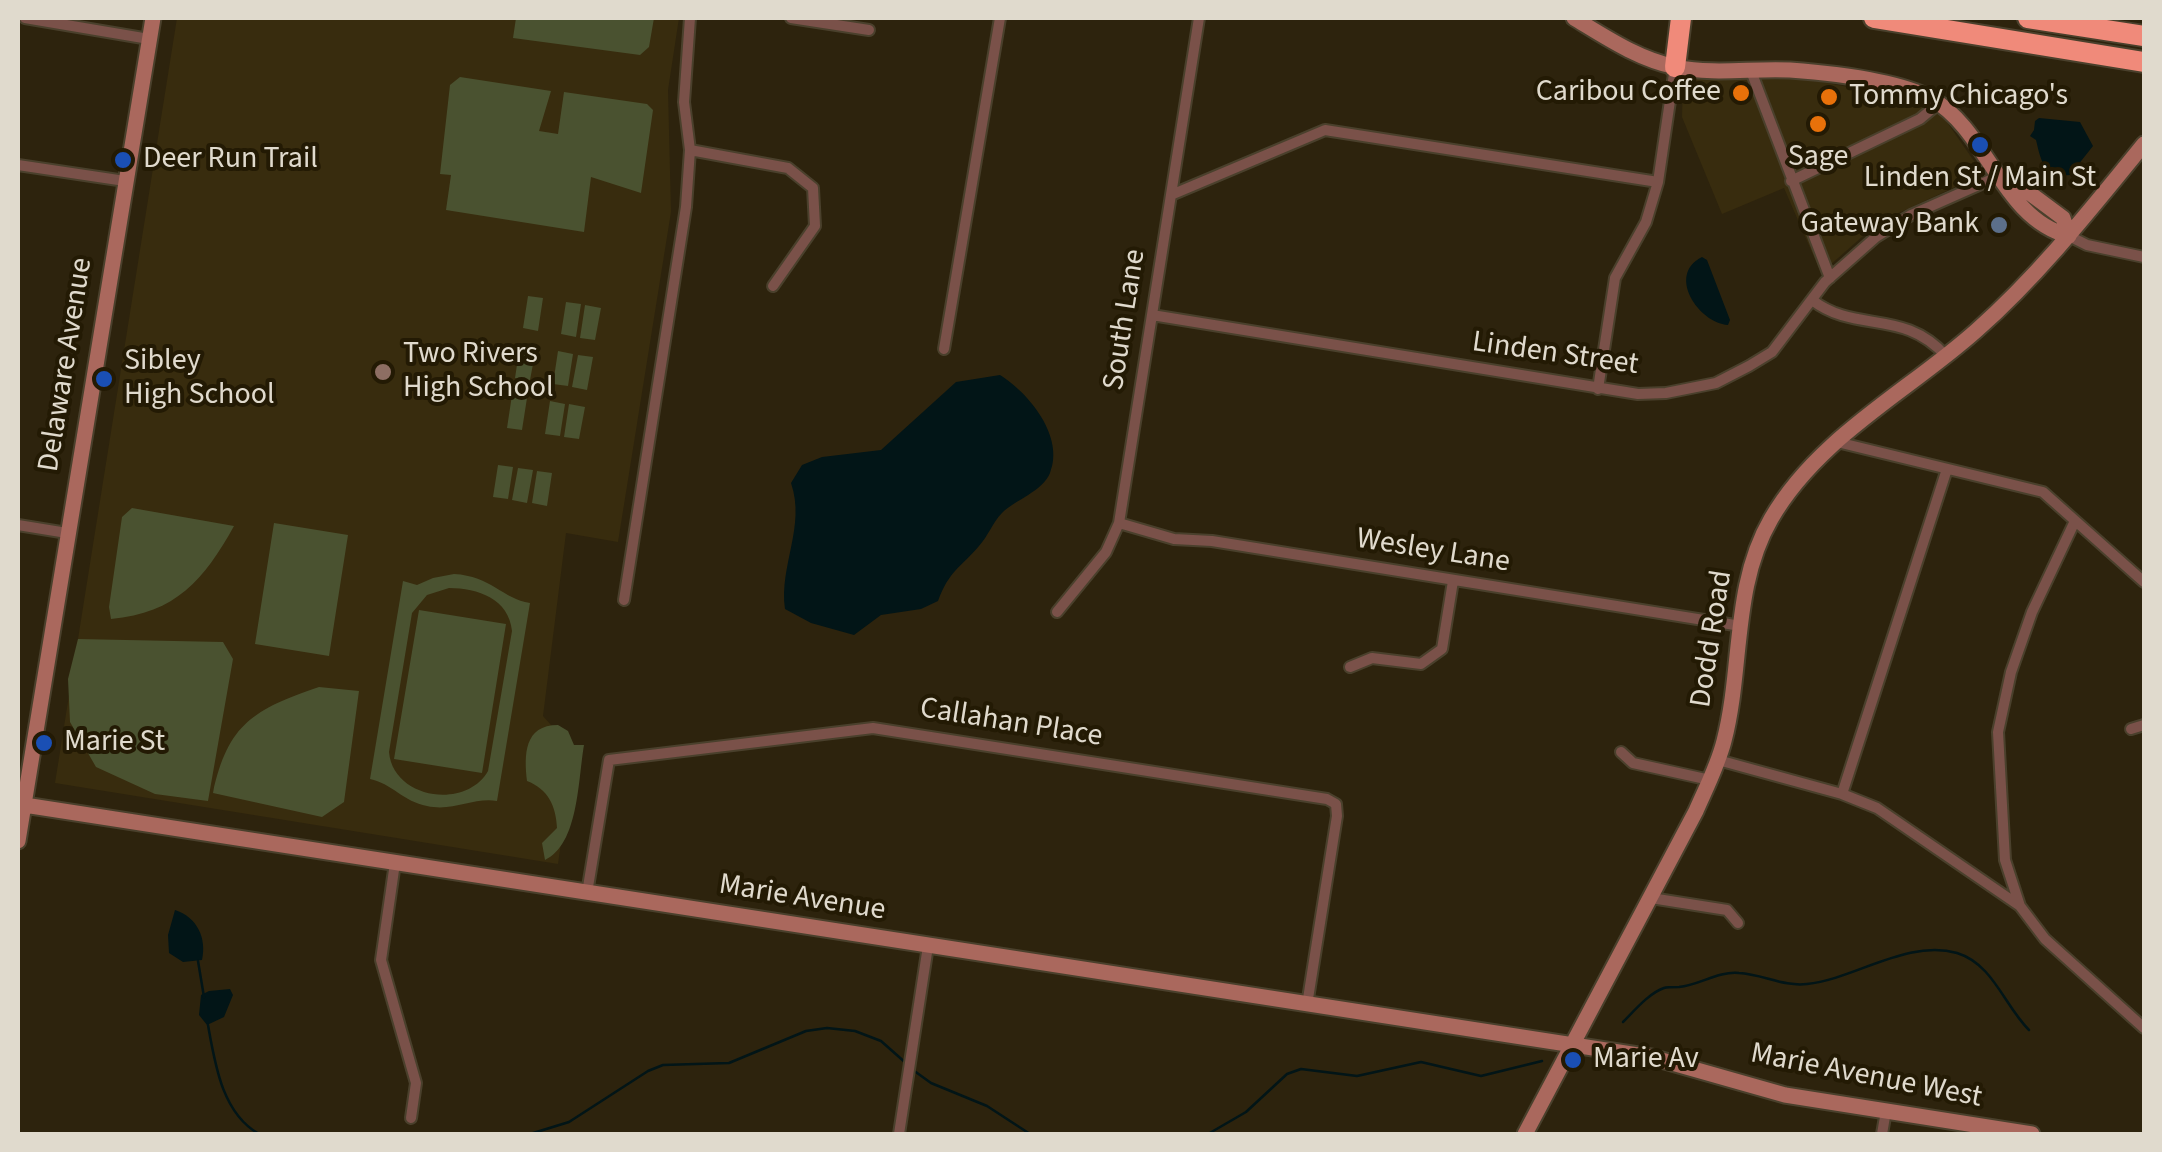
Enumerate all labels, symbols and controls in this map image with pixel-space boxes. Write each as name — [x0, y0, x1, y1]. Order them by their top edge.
place label: Caribou Coffee — [1536, 75, 1721, 111]
place label: Tommy Chicago's — [1849, 79, 2068, 115]
marker: Caribou Coffee — [1730, 82, 1752, 104]
marker: Tommy Chicago's — [1818, 86, 1840, 108]
marker: Sage — [1807, 113, 1829, 135]
marker: Linden St / Main St — [1969, 134, 1991, 156]
place label: Sage — [1788, 140, 1848, 176]
place label: Deer Run Trail — [143, 142, 318, 178]
marker: Deer Run Trail — [112, 149, 134, 171]
place label: Linden St / Main St — [1864, 161, 2096, 197]
place label: Gateway Bank — [1801, 207, 1979, 243]
marker: Gateway Bank — [1988, 214, 2010, 236]
street label: South Lane — [1097, 247, 1155, 393]
street label: Delaware Avenue — [32, 256, 102, 474]
street label: Linden Street — [1470, 326, 1640, 384]
place label: Two Rivers High School — [403, 337, 554, 408]
place label: Sibley High School — [124, 344, 275, 414]
marker: Two Rivers High School — [372, 361, 394, 383]
marker: Sibley High School — [93, 368, 115, 390]
street label: Wesley Lane — [1354, 522, 1512, 582]
street label: Dodd Road — [1684, 568, 1742, 710]
street label: Callahan Place — [917, 692, 1105, 756]
place label: Marie St — [64, 725, 165, 761]
marker: Marie St — [33, 732, 55, 754]
street label: Marie Avenue — [716, 868, 888, 930]
street label: Marie Avenue West — [1747, 1037, 1985, 1117]
place label: Marie Av — [1593, 1042, 1699, 1078]
marker: Marie Av — [1562, 1049, 1584, 1071]

